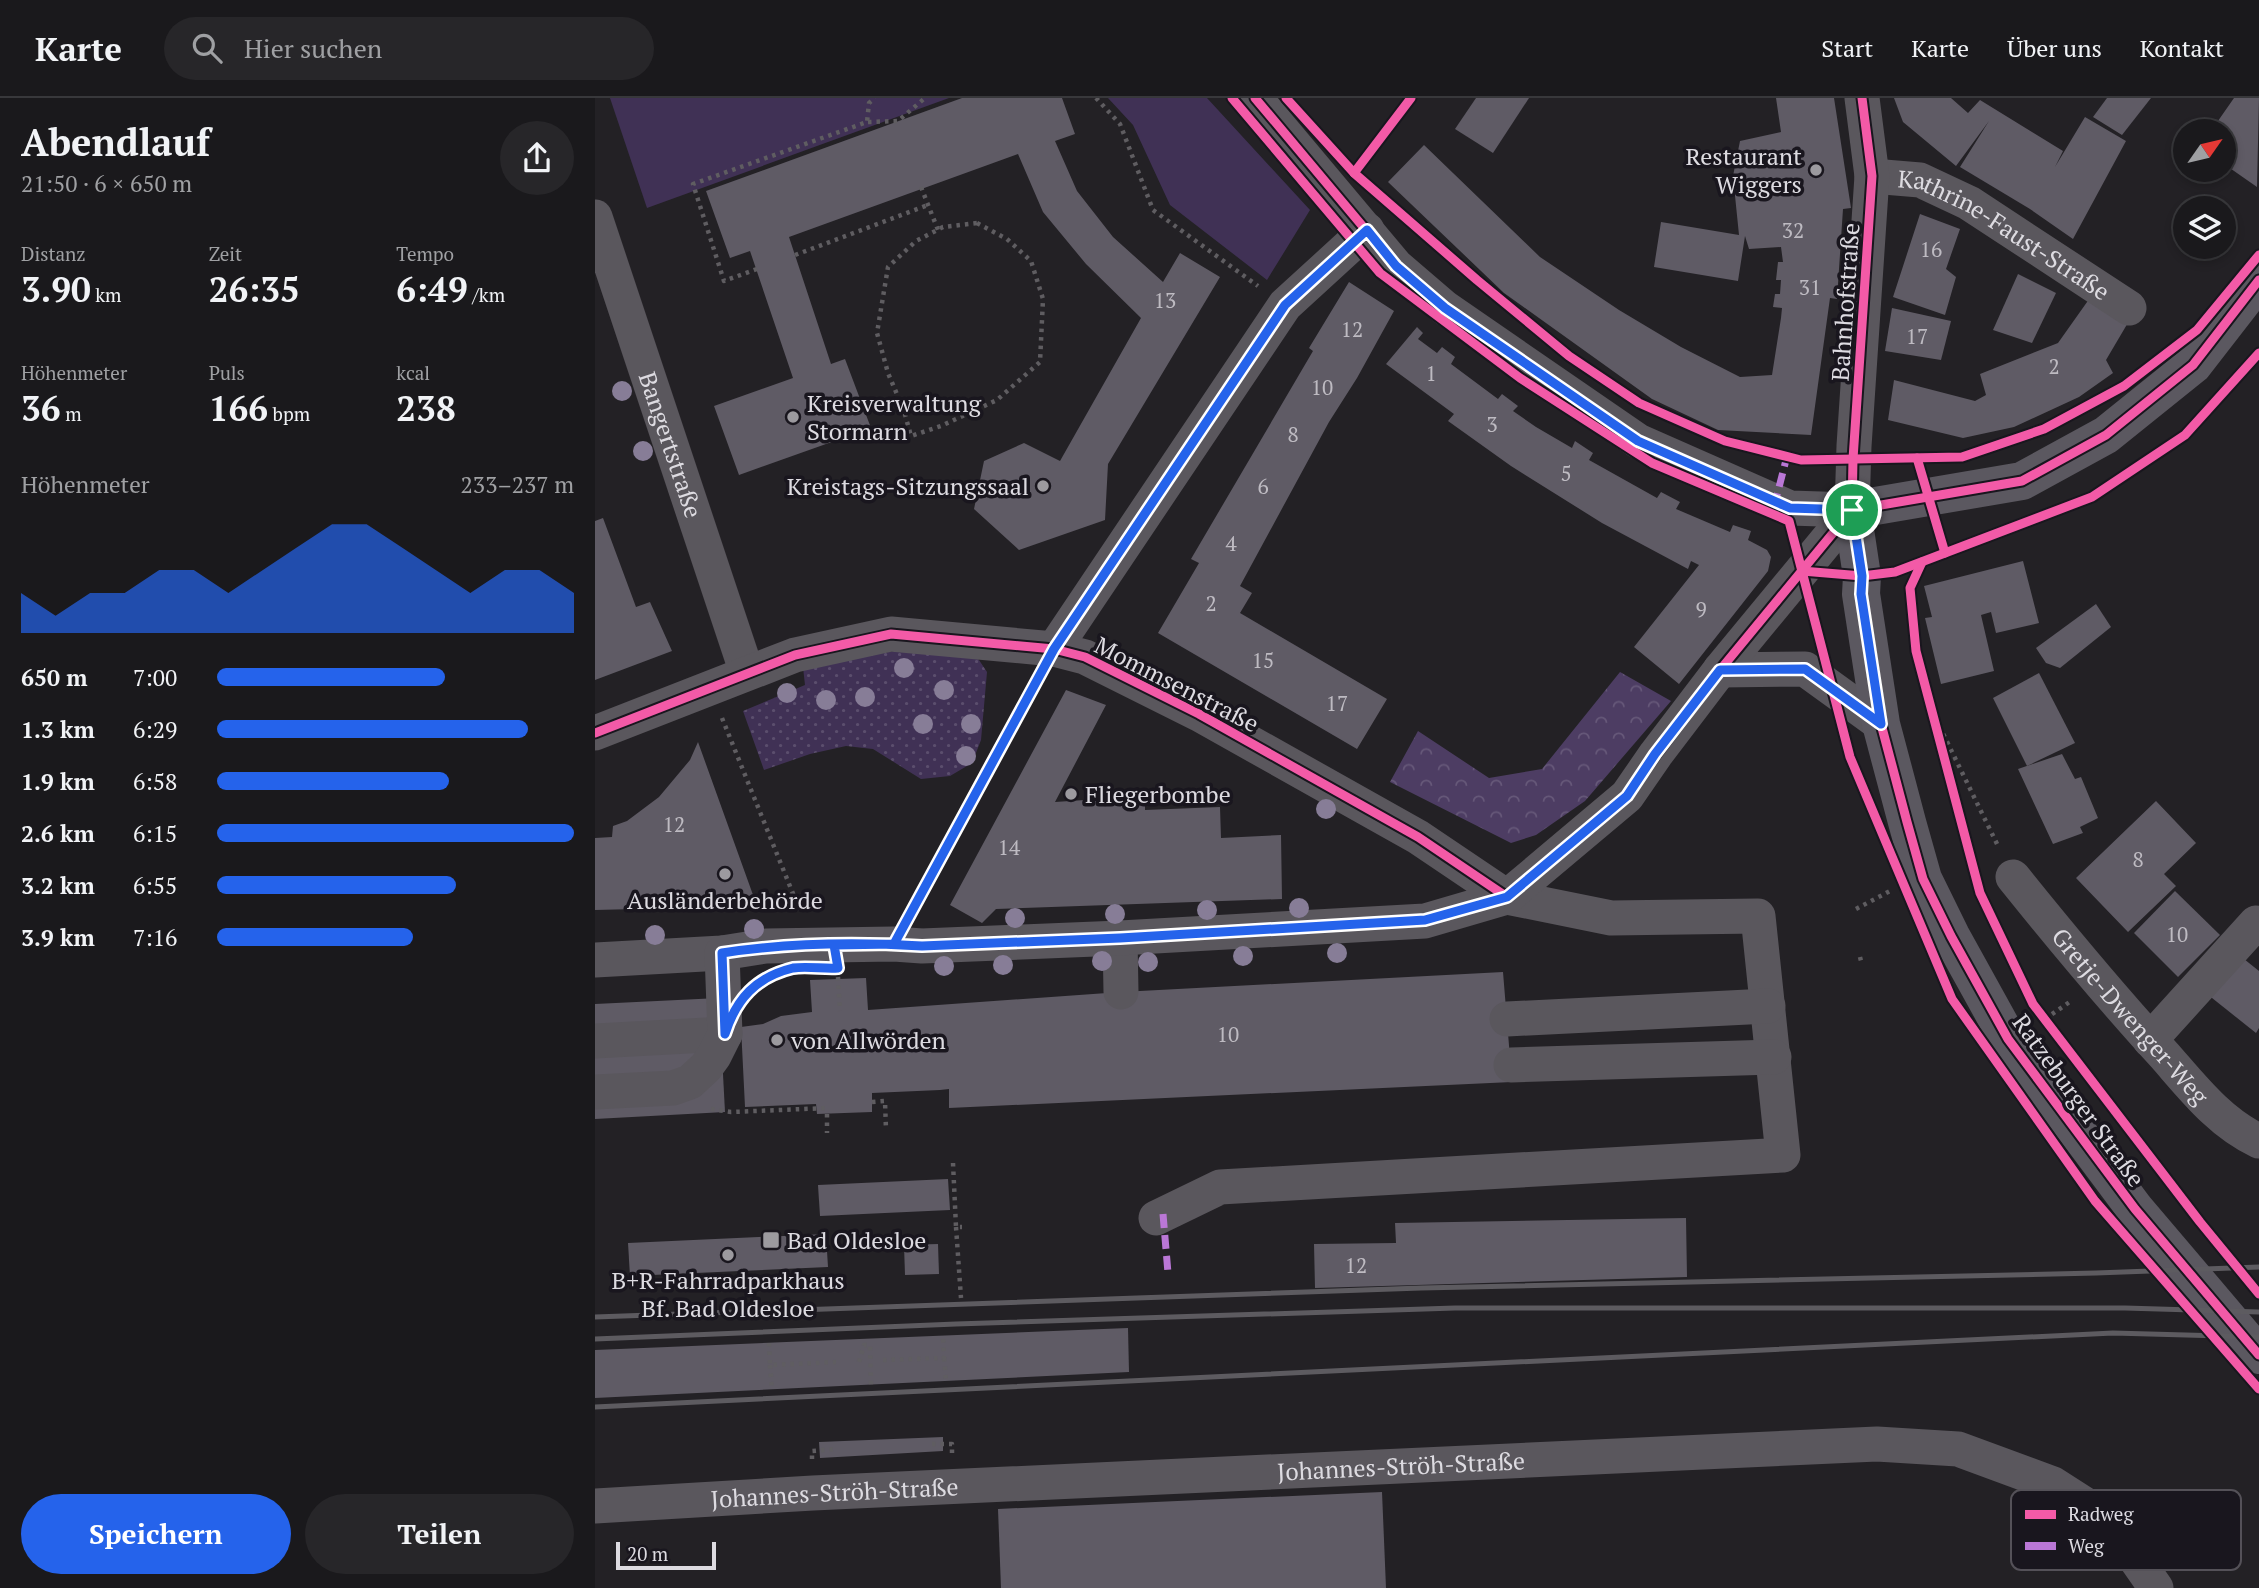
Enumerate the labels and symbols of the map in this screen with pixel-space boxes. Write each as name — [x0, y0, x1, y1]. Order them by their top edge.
north arrow — [2173, 119, 2237, 182]
place label: Restaurant Wiggers — [1685, 140, 1802, 200]
marker: Restaurant Wiggers — [1808, 162, 1824, 178]
street label: Kathrine-Faust-Straße — [1897, 162, 2116, 307]
house number: 32 — [1782, 216, 1804, 244]
street label: Bahnhofstraße — [1823, 222, 1867, 382]
house number: 16 — [1920, 235, 1942, 263]
house number: 31 — [1799, 273, 1821, 301]
house number: 13 — [1154, 286, 1176, 314]
house number: 12 — [1341, 315, 1363, 343]
house number: 17 — [1906, 322, 1928, 350]
house number: 2 — [2048, 352, 2060, 380]
house number: 1 — [1425, 359, 1437, 387]
street label: Bangertstraße — [632, 368, 710, 522]
house number: 10 — [1311, 373, 1333, 401]
place label: Kreisverwaltung Stormarn — [807, 387, 981, 447]
marker: Kreisverwaltung Stormarn — [785, 409, 801, 425]
house number: 3 — [1486, 410, 1498, 438]
house number: 8 — [1287, 420, 1299, 448]
house number: 5 — [1560, 459, 1572, 487]
place label: Kreistags-Sitzungssaal — [787, 470, 1029, 502]
house number: 6 — [1257, 472, 1269, 500]
marker: Kreistags-Sitzungssaal — [1035, 478, 1051, 494]
pin — [1822, 480, 1882, 540]
house number: 4 — [1225, 529, 1237, 557]
house number: 2 — [1205, 589, 1217, 617]
house number: 9 — [1695, 595, 1707, 623]
street label: Mommsenstraße — [1089, 629, 1265, 739]
house number: 15 — [1252, 646, 1274, 674]
house number: 17 — [1326, 689, 1348, 717]
place label: Fliegerbombe — [1085, 778, 1231, 810]
marker: Fliegerbombe — [1063, 786, 1079, 802]
house number: 12 — [663, 810, 685, 838]
house number: 14 — [998, 833, 1021, 861]
house number: 8 — [2132, 845, 2144, 873]
marker: Ausländerbehörde — [717, 866, 733, 882]
place label: Ausländerbehörde — [627, 884, 823, 916]
house number: 10 — [2166, 920, 2188, 948]
street label: Gretje-Dwenger-Weg — [2045, 921, 2216, 1112]
street label: Ratzeburger Straße — [2005, 1007, 2153, 1193]
house number: 10 — [1217, 1020, 1239, 1048]
place label: von Allwörden — [790, 1024, 946, 1056]
marker: von Allwörden — [769, 1032, 785, 1048]
place label: Bad Oldesloe — [787, 1224, 926, 1256]
marker: Bad Oldesloe — [761, 1230, 781, 1250]
marker: B+R-Fahrradparkhaus Bf. Bad Oldesloe — [720, 1247, 736, 1263]
house number: 12 — [1345, 1251, 1367, 1279]
place label: B+R-Fahrradparkhaus Bf. Bad Oldesloe — [611, 1264, 845, 1324]
street label: Johannes-Ströh-Straße — [1276, 1444, 1526, 1488]
street label: Johannes-Ströh-Straße — [710, 1470, 959, 1515]
legend — [2011, 1490, 2241, 1570]
text: Radweg — [2068, 1501, 2134, 1526]
text: Weg — [2068, 1533, 2105, 1558]
scale bar — [616, 1539, 716, 1571]

